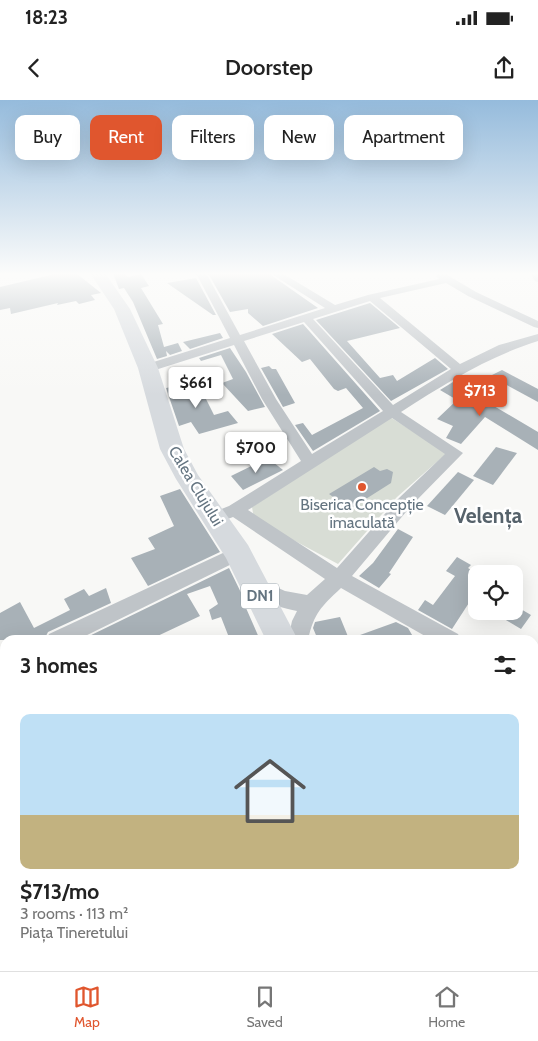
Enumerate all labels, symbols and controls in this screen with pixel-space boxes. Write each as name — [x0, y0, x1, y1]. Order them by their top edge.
text: 18:23 — [25, 6, 68, 29]
icon: back — [20, 54, 48, 82]
text: Doorstep — [225, 54, 313, 81]
icon: share — [490, 54, 518, 82]
chip: Buy — [15, 115, 80, 160]
chip: Rent — [90, 115, 162, 160]
chip: Filters — [172, 115, 254, 160]
chip: New — [264, 115, 334, 160]
chip: Apartment — [344, 115, 463, 160]
pin: $661 — [166, 366, 226, 409]
text: $661 — [179, 373, 213, 392]
pin: $713 — [450, 374, 510, 417]
text: $713 — [464, 381, 496, 400]
pin: $700 — [226, 432, 286, 474]
text: $700 — [236, 438, 276, 457]
street label: Calea Clujului — [165, 443, 227, 529]
marker: Biserica Concepție imaculată — [356, 481, 368, 493]
place label: Biserica Concepție imaculată — [300, 495, 424, 532]
district label: Velența — [454, 503, 523, 530]
map controls — [468, 565, 523, 620]
button: locate — [468, 565, 523, 620]
road number: DN1 — [241, 584, 279, 608]
icon: filters — [491, 651, 519, 679]
text: 3 homes — [20, 653, 98, 678]
icon: home — [225, 746, 315, 836]
text: $713/mo — [20, 879, 99, 904]
text: 3 rooms · 113 m² — [20, 904, 128, 923]
text: Piața Tineretului — [20, 923, 128, 942]
tab: Map — [73, 983, 101, 1031]
tab: Saved — [246, 983, 283, 1031]
tab: Home — [428, 983, 465, 1031]

